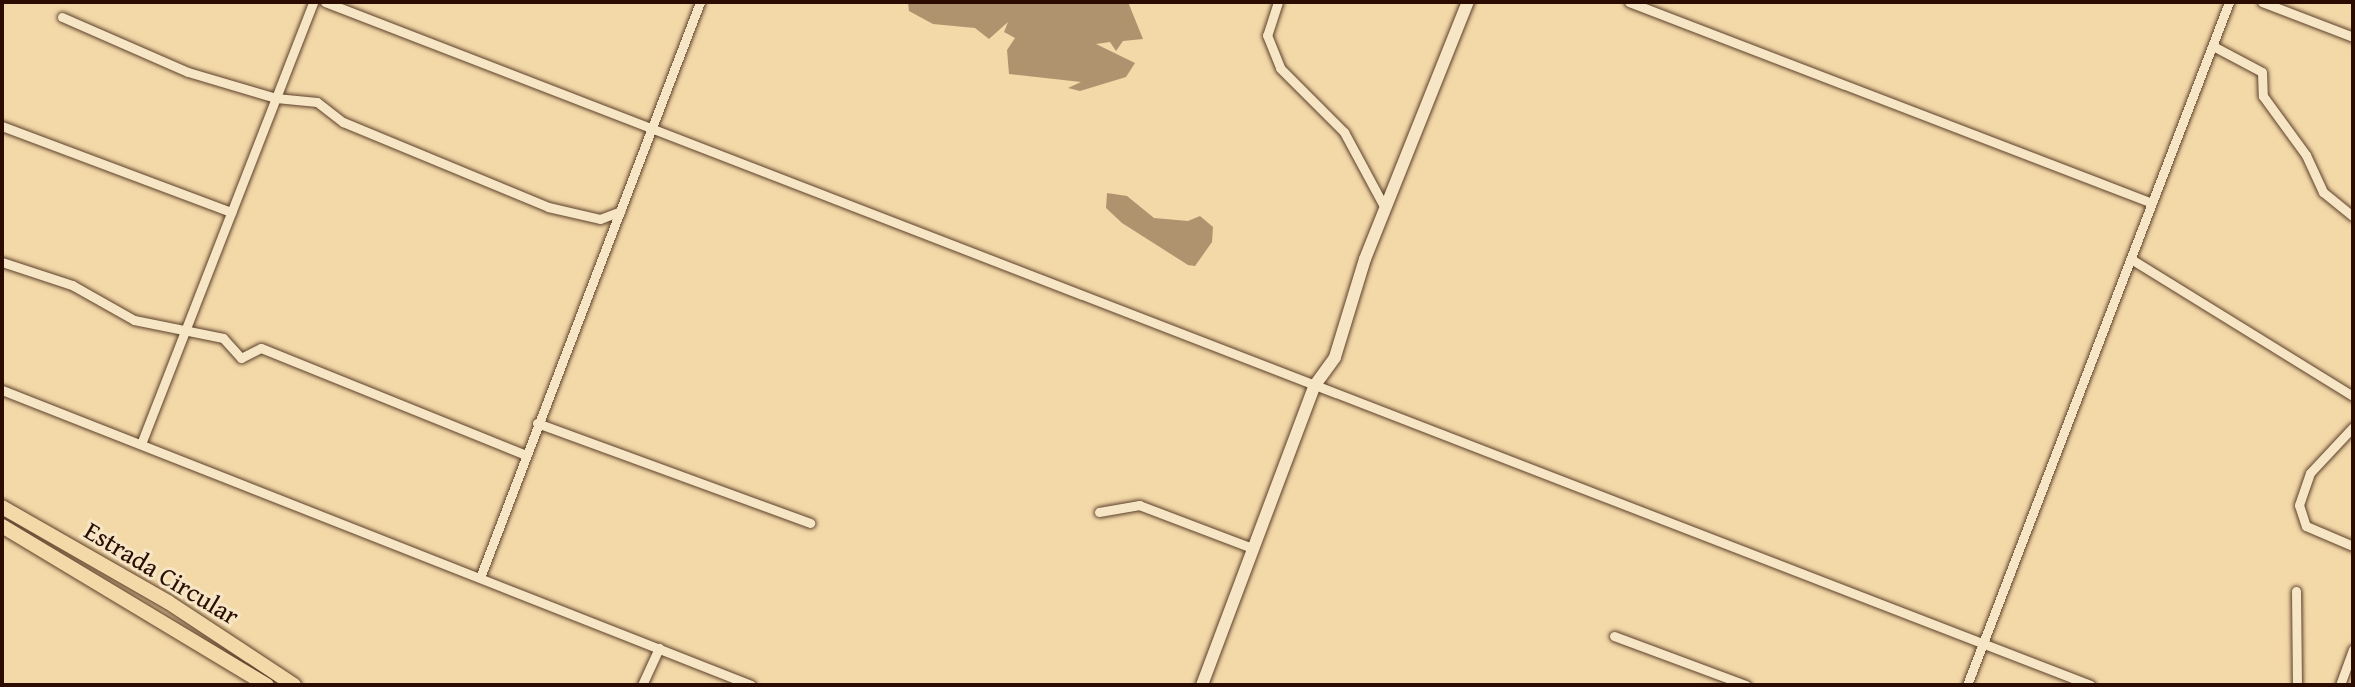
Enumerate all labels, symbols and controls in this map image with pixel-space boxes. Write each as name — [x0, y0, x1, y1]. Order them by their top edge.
street label: Estrada Circular — [79, 515, 245, 631]

